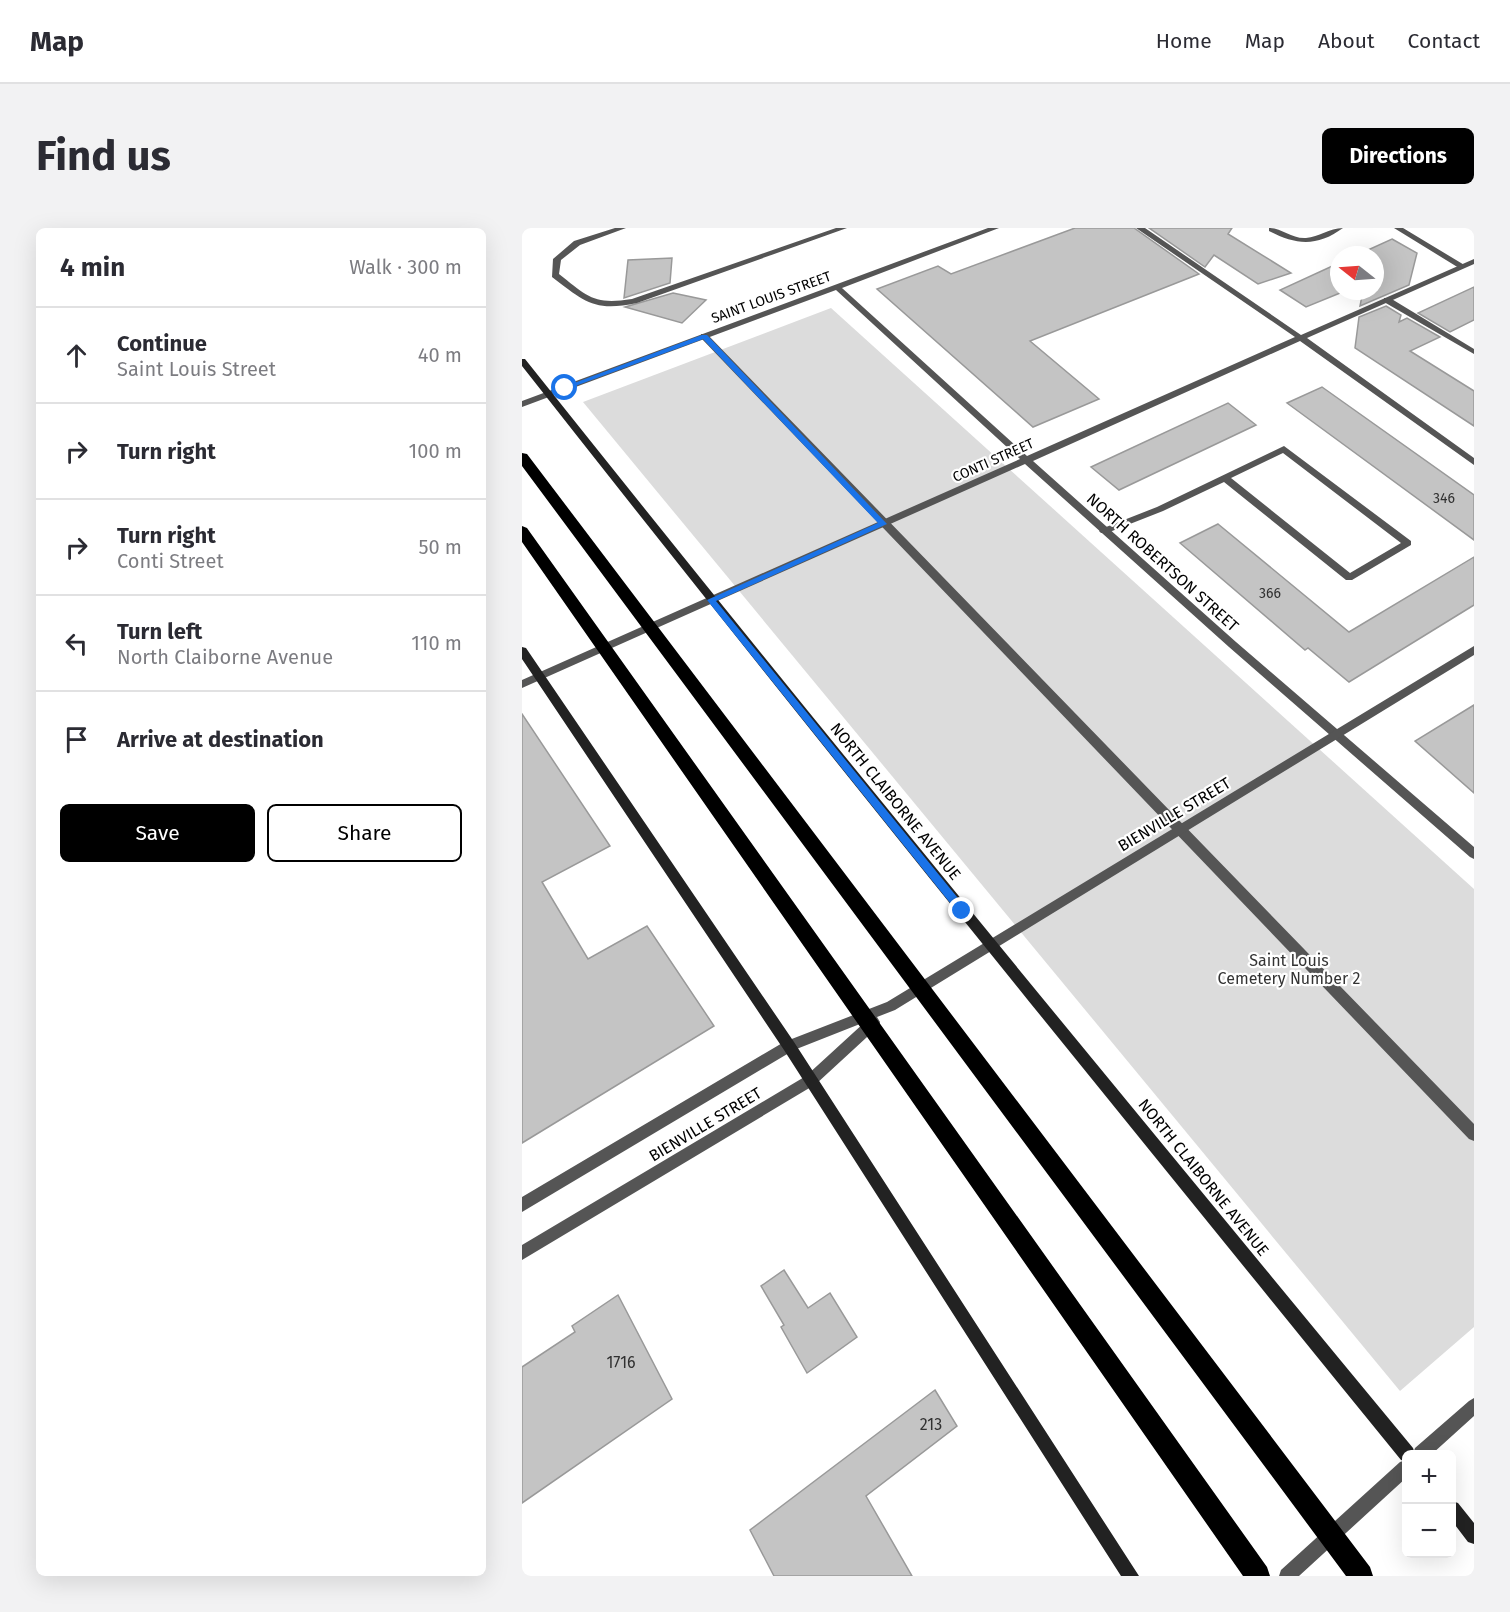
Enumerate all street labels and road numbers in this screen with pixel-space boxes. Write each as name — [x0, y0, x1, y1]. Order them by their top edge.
street label: SAINT LOUIS STREET — [709, 268, 834, 327]
street label: CONTI STREET — [950, 435, 1037, 486]
street label: NORTH ROBERTSON STREET — [1083, 489, 1243, 636]
street label: NORTH CLAIBORNE AVENUE — [826, 719, 965, 884]
street label: BIENVILLE STREET — [1114, 773, 1235, 856]
street label: BIENVILLE STREET — [645, 1083, 766, 1166]
street label: NORTH CLAIBORNE AVENUE — [1134, 1095, 1273, 1260]

